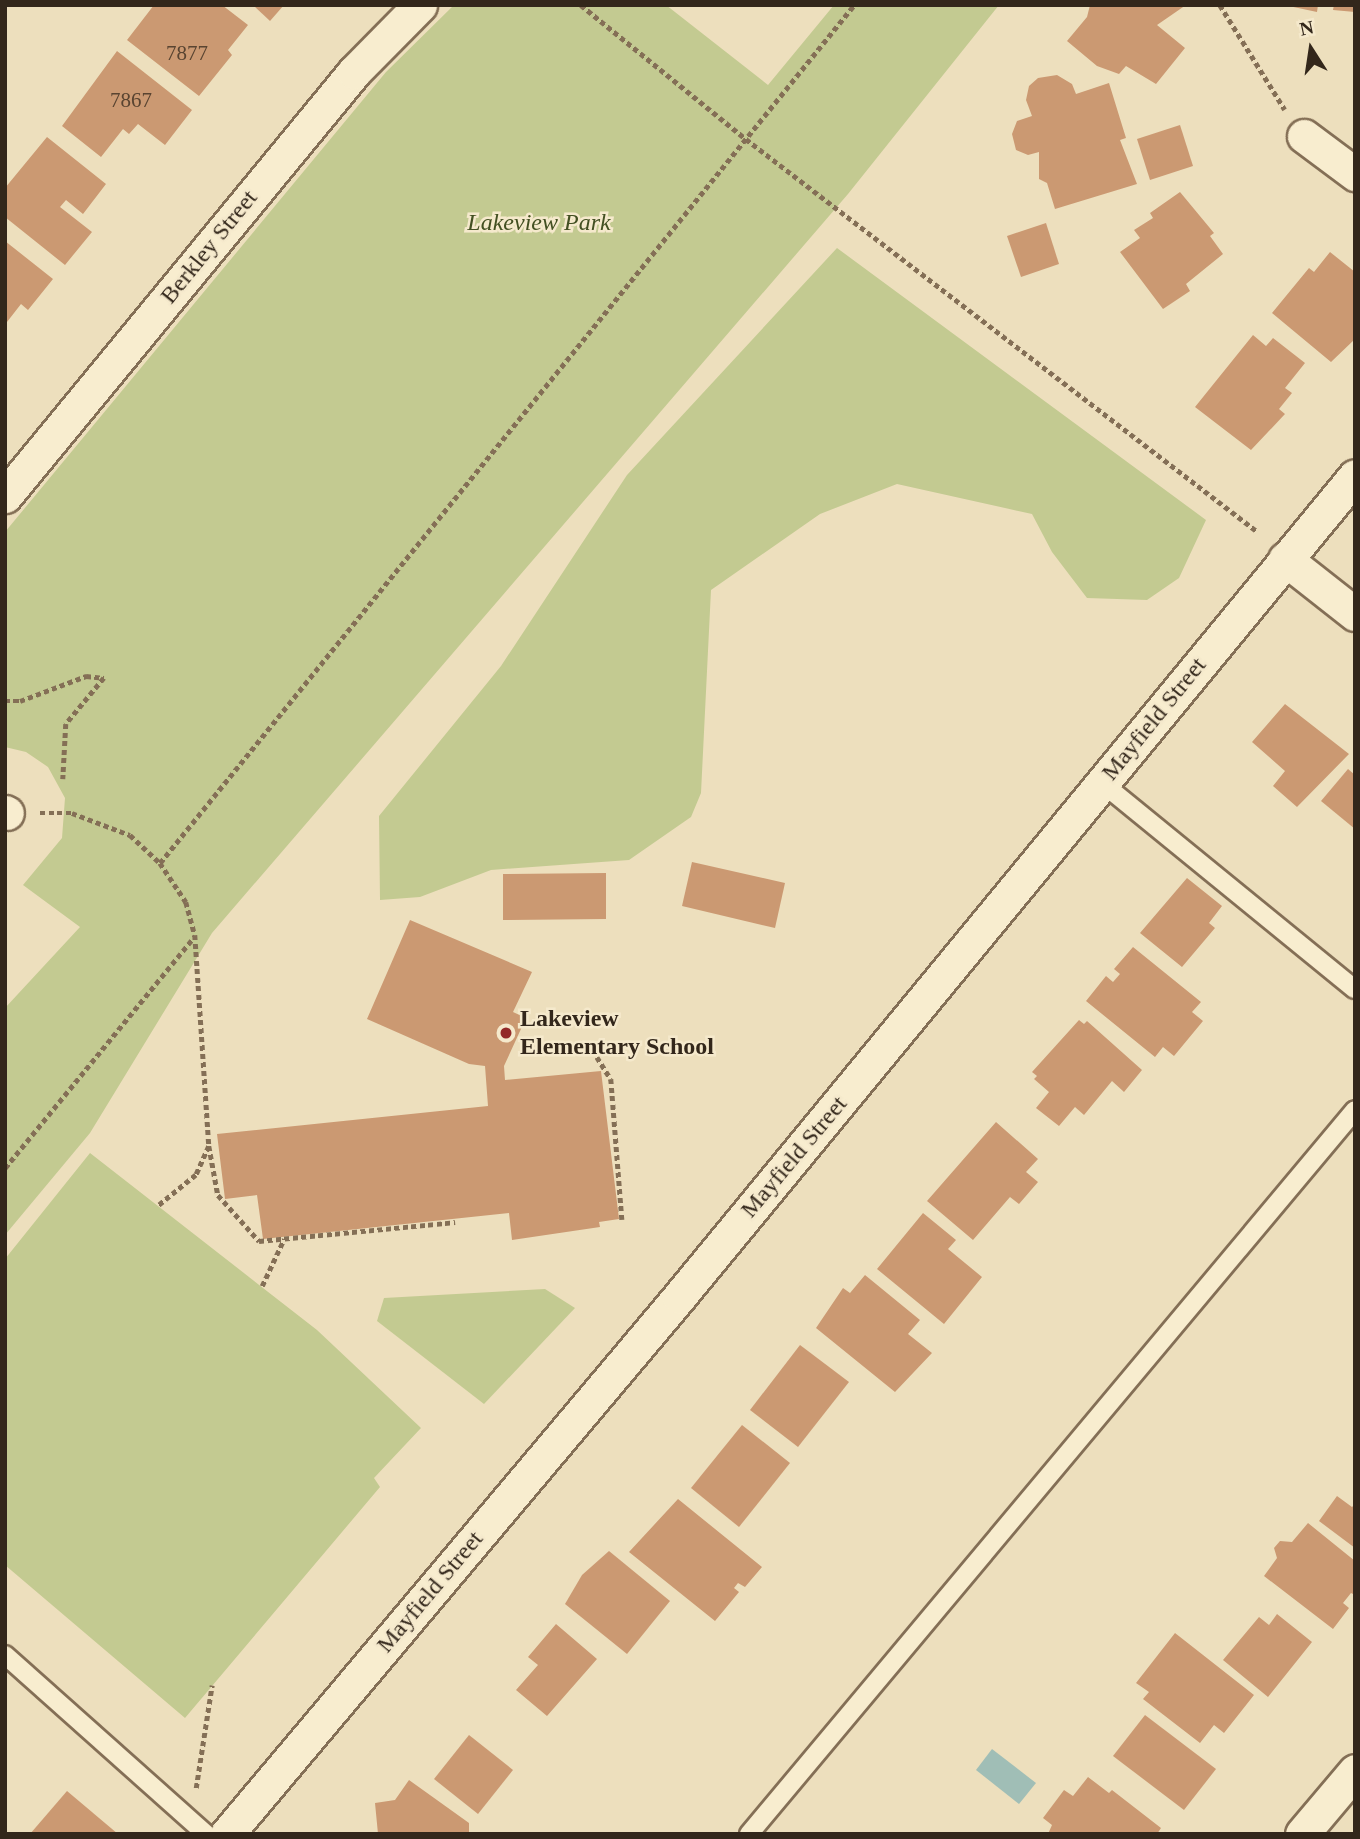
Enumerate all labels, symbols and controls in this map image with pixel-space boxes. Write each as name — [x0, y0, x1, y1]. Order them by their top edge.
north arrow — [1276, 14, 1346, 84]
text: N — [1298, 16, 1315, 40]
house number: 7877 — [166, 40, 208, 66]
house number: 7867 — [110, 87, 152, 113]
street label: Berkley Street — [154, 184, 264, 310]
park label: Lakeview Park — [467, 209, 611, 237]
street label: Mayfield Street — [1096, 652, 1212, 786]
place label: Lakeview Elementary School — [520, 1005, 714, 1061]
marker: Lakeview Elementary School — [498, 1025, 514, 1041]
street label: Mayfield Street — [735, 1090, 853, 1224]
street label: Mayfield Street — [371, 1525, 489, 1659]

